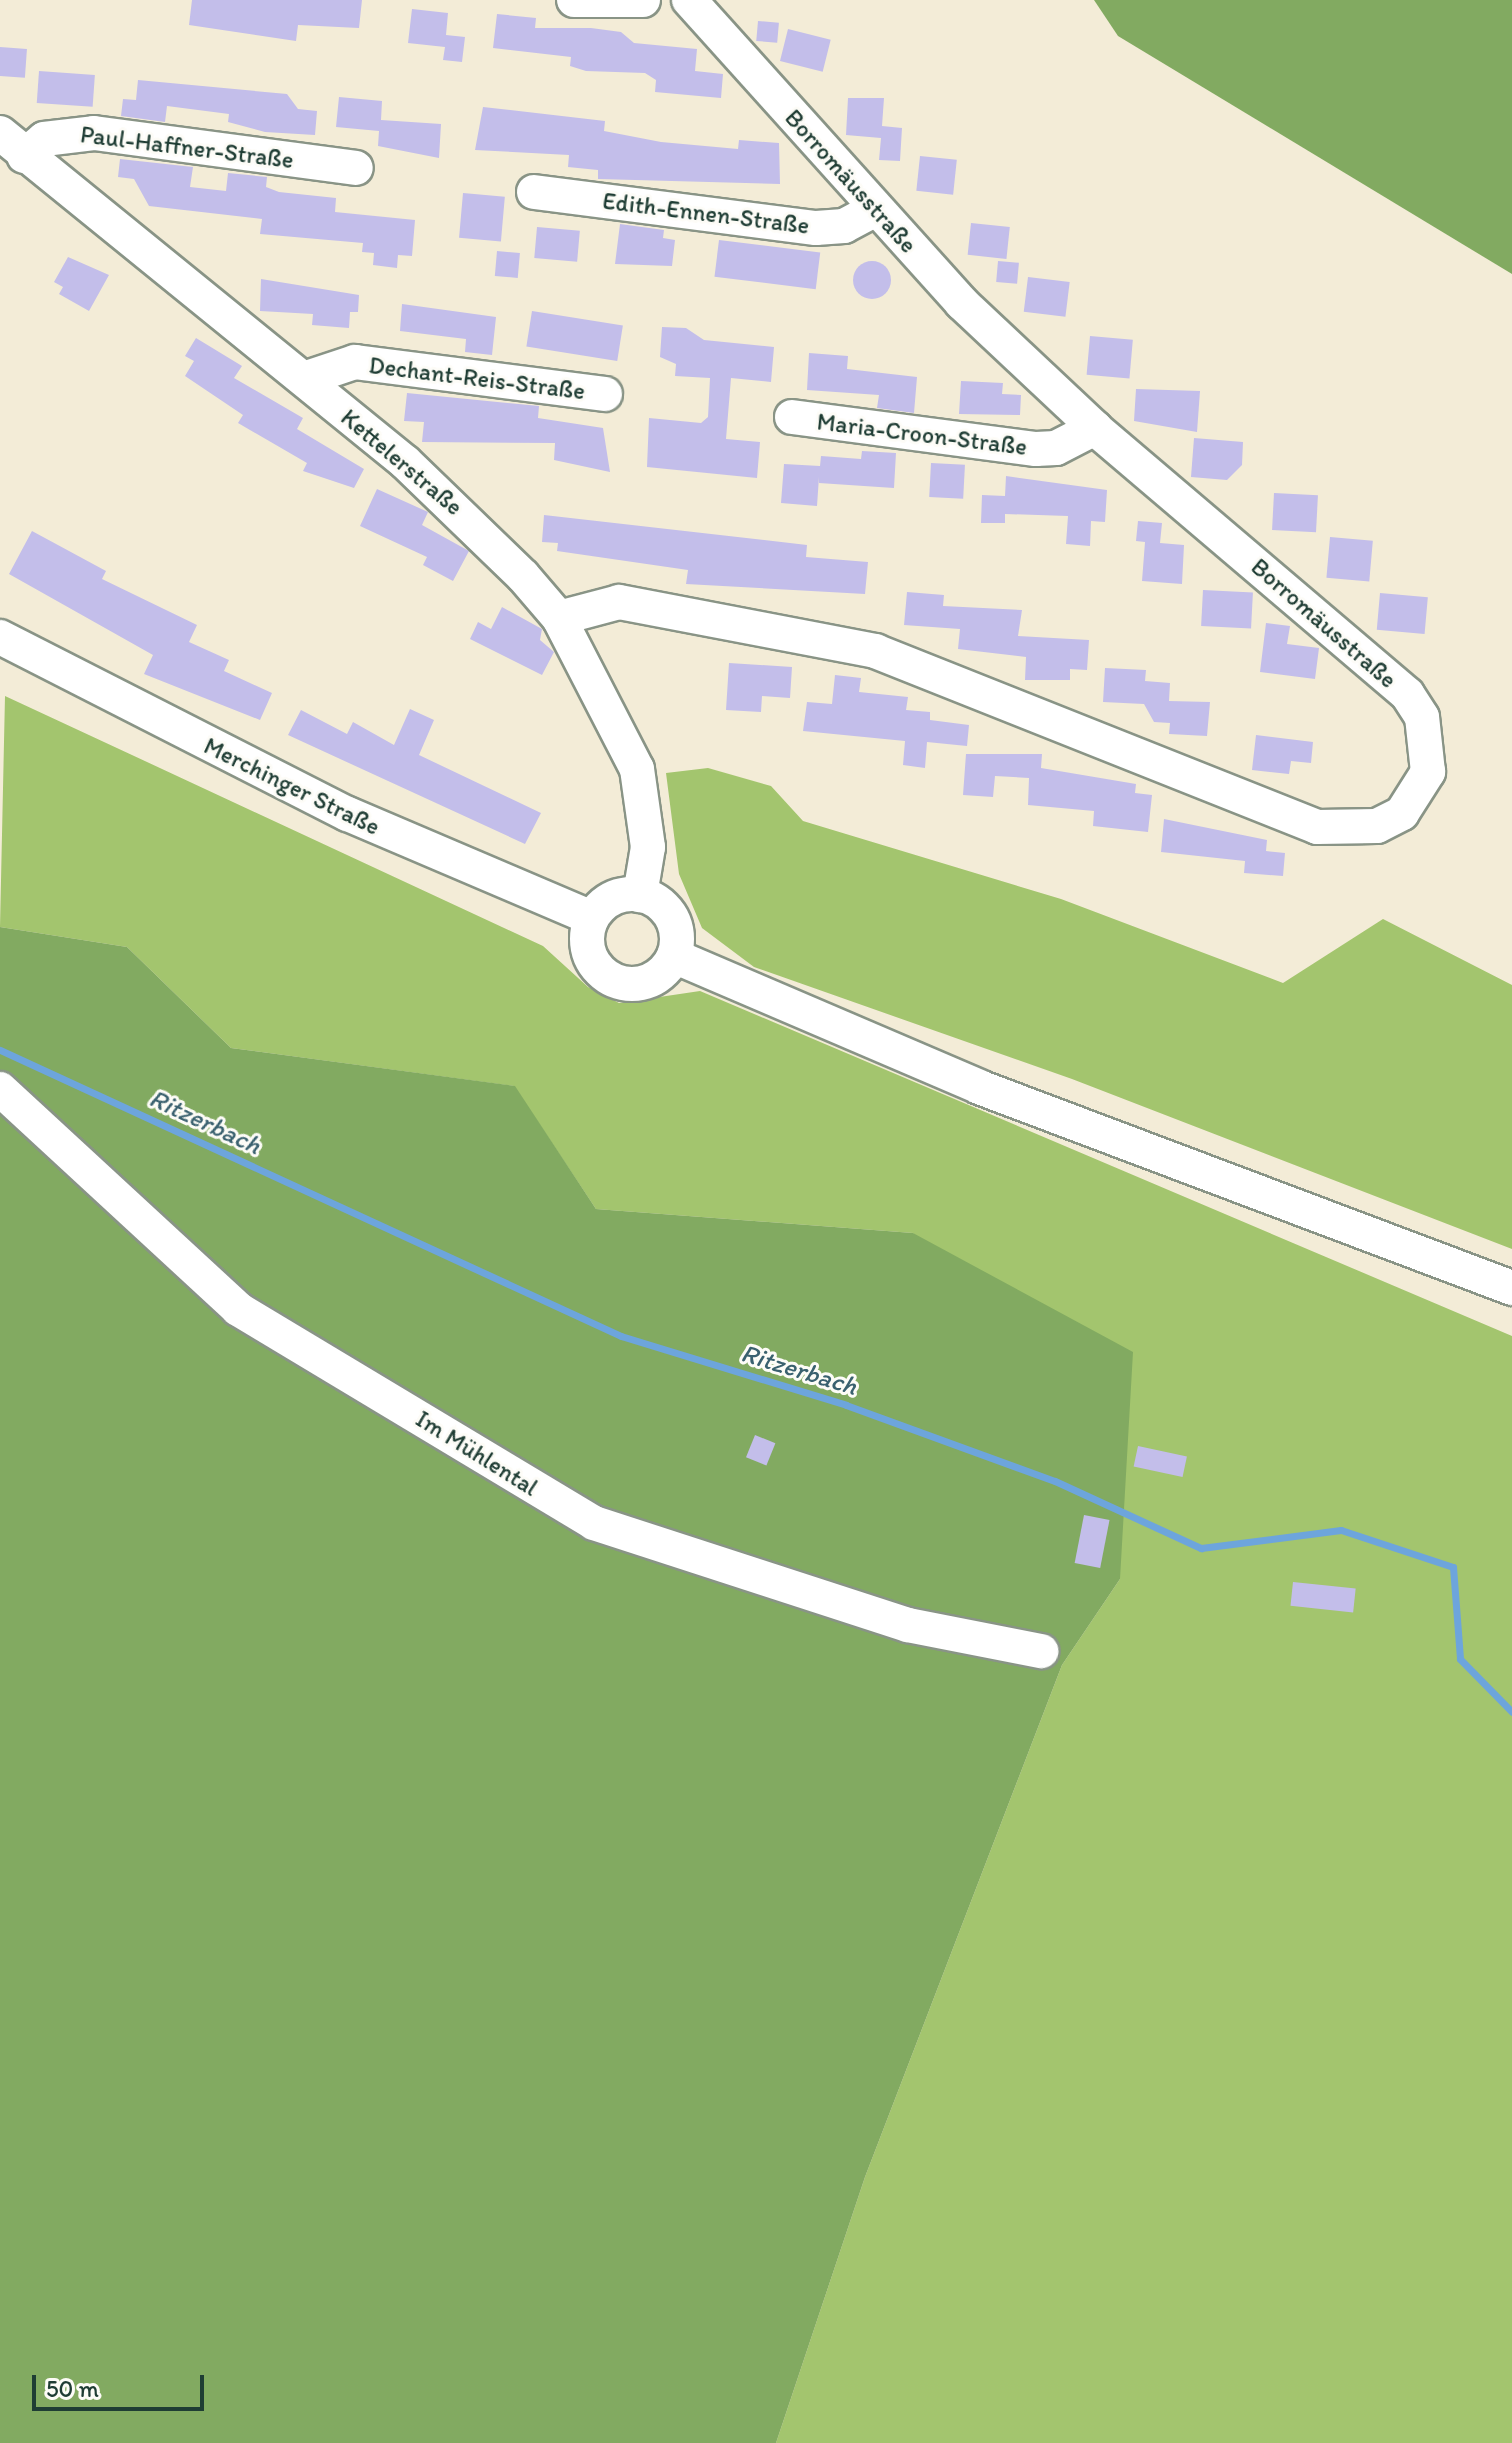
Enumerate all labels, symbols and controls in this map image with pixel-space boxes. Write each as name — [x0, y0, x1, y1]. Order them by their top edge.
street label: Borromäusstraße — [779, 103, 923, 259]
street label: Paul-Haffner-Straße — [79, 120, 295, 174]
street label: Edith-Ennen-Straße — [601, 186, 811, 240]
street label: Dechant-Reis-Straße — [367, 350, 587, 406]
street label: Kettelerstraße — [335, 403, 469, 521]
street label: Maria-Croon-Straße — [815, 407, 1029, 461]
street label: Borromäusstraße — [1245, 552, 1403, 694]
street label: Merchinger Straße — [199, 731, 385, 841]
water label: Ritzerbach — [144, 1083, 266, 1161]
water label: Ritzerbach — [737, 1338, 861, 1402]
street label: Im Mühlental — [410, 1404, 544, 1502]
scale bar — [36, 2359, 208, 2409]
text: 50 m — [46, 2374, 99, 2403]

